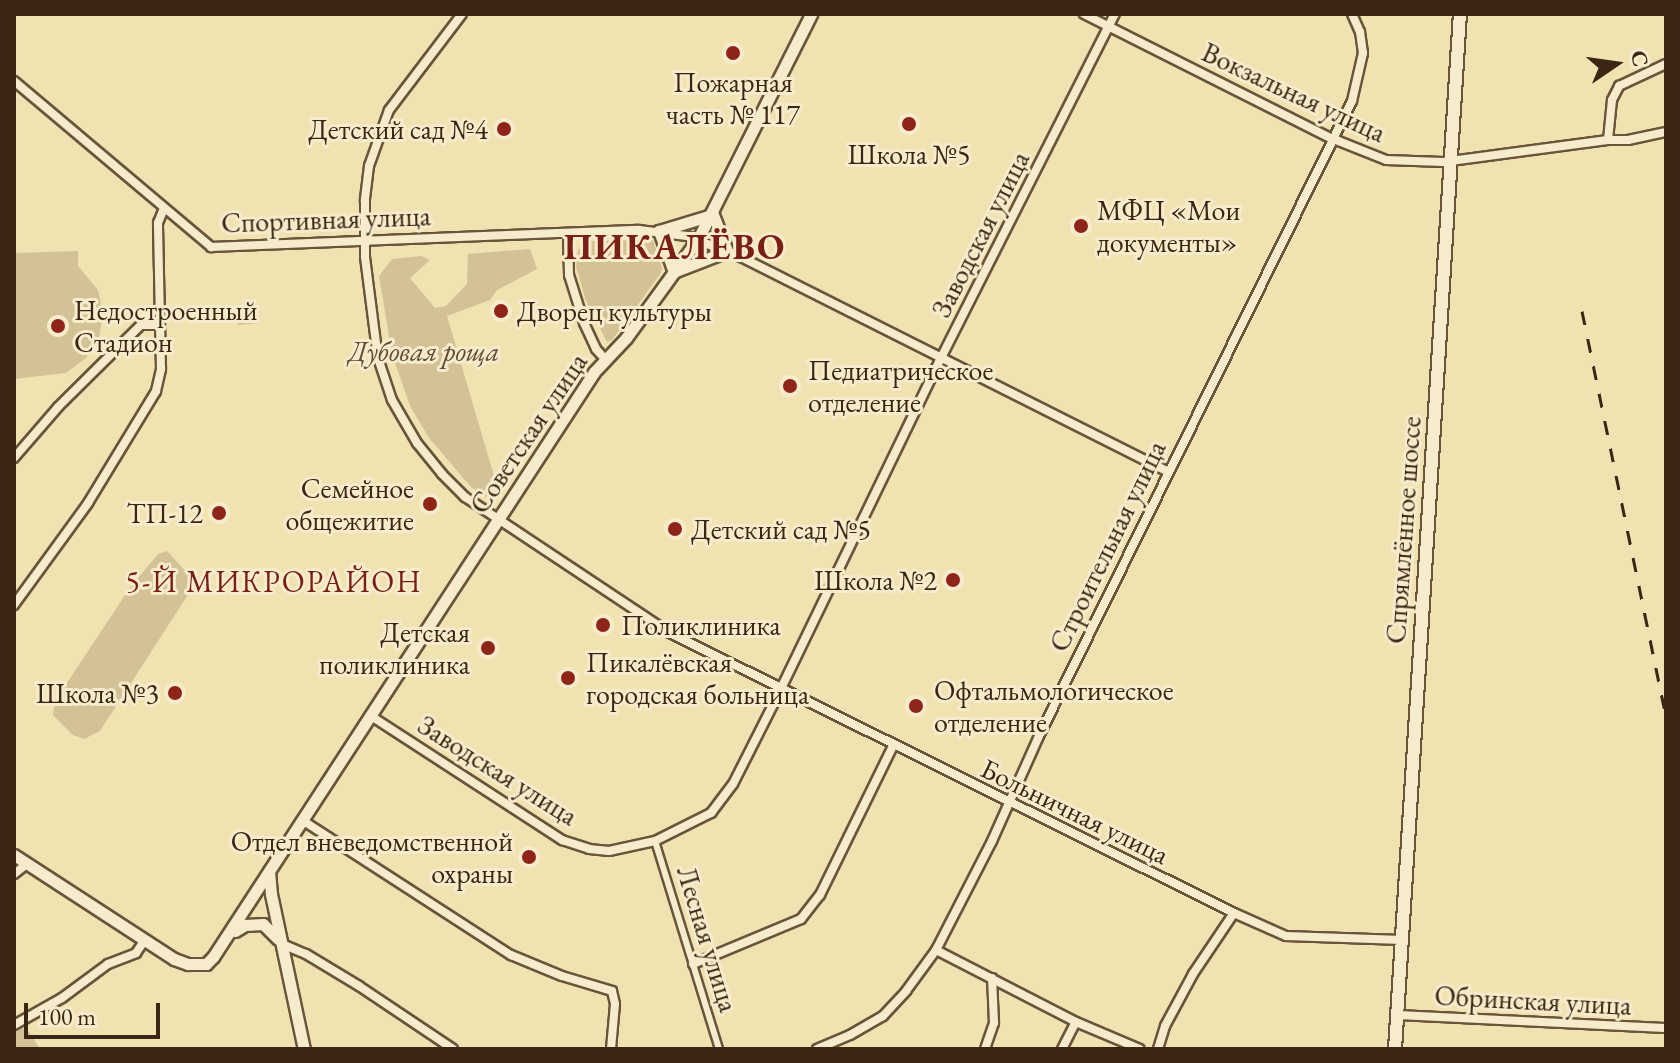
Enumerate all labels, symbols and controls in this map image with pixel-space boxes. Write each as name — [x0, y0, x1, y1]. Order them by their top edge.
north arrow — [1576, 24, 1656, 104]
street label: Вокзальная улица — [1197, 35, 1391, 149]
marker: Пожарная часть № 117 — [724, 44, 742, 62]
text: С — [1624, 48, 1656, 69]
place label: Пожарная часть № 117 — [666, 65, 800, 131]
place label: Детский сад №4 — [308, 112, 488, 146]
marker: Школа №5 — [900, 115, 918, 133]
marker: Детский сад №4 — [495, 120, 513, 138]
place label: Школа №5 — [848, 137, 970, 171]
street label: Заводская улица — [924, 145, 1036, 323]
place label: МФЦ «Мои документы» — [1097, 193, 1240, 259]
street label: Спортивная улица — [221, 199, 431, 239]
marker: МФЦ «Мои документы» — [1072, 217, 1090, 235]
district label: ПИКАЛЁВО — [564, 225, 786, 269]
place label: Недостроенный Стадион — [74, 293, 257, 359]
place label: Дворец культуры — [517, 294, 712, 328]
marker: Дворец культуры — [492, 302, 510, 320]
marker: Недостроенный Стадион — [49, 317, 67, 335]
park label: Дубовая роща — [348, 334, 500, 368]
street label: Советская улица — [462, 346, 594, 520]
place label: Педиатрическое отделение — [808, 353, 993, 419]
marker: Педиатрическое отделение — [779, 375, 801, 397]
street label: Спрямлённое шоссе — [1378, 415, 1428, 645]
street label: Строительная улица — [1041, 435, 1173, 657]
place label: Семейное общежитие — [285, 471, 414, 537]
marker: Семейное общежитие — [421, 495, 439, 513]
place label: ТП-12 — [127, 496, 203, 530]
marker: ТП-12 — [210, 504, 228, 522]
place label: Детский сад №5 — [691, 512, 871, 546]
marker: Детский сад №5 — [666, 520, 684, 538]
place label: Школа №2 — [814, 563, 937, 597]
district label: 5-Й МИКРОРАЙОН — [125, 564, 423, 600]
marker: Школа №2 — [944, 571, 962, 589]
place label: Поликлиника — [621, 608, 781, 642]
marker: Поликлиника — [592, 614, 614, 636]
place label: Детская поликлиника — [319, 615, 470, 681]
marker: Детская поликлиника — [477, 637, 499, 659]
place label: Пикалёвская городская больница — [586, 645, 809, 711]
marker: Пикалёвская городская больница — [557, 667, 579, 689]
place label: Офтальмологическое отделение — [934, 673, 1174, 739]
place label: Школа №3 — [36, 676, 159, 710]
marker: Школа №3 — [166, 684, 184, 702]
marker: Офтальмологическое отделение — [905, 695, 927, 717]
street label: Заводская улица — [412, 708, 584, 832]
street label: Больничная улица — [975, 751, 1175, 871]
place label: Отдел вневедомственной охраны — [231, 824, 513, 890]
marker: Отдел вневедомственной охраны — [520, 848, 538, 866]
street label: Лесная улица — [670, 862, 746, 1016]
street label: Обринская улица — [1434, 978, 1632, 1022]
scale bar — [28, 987, 164, 1037]
text: 100 m — [38, 1001, 96, 1032]

